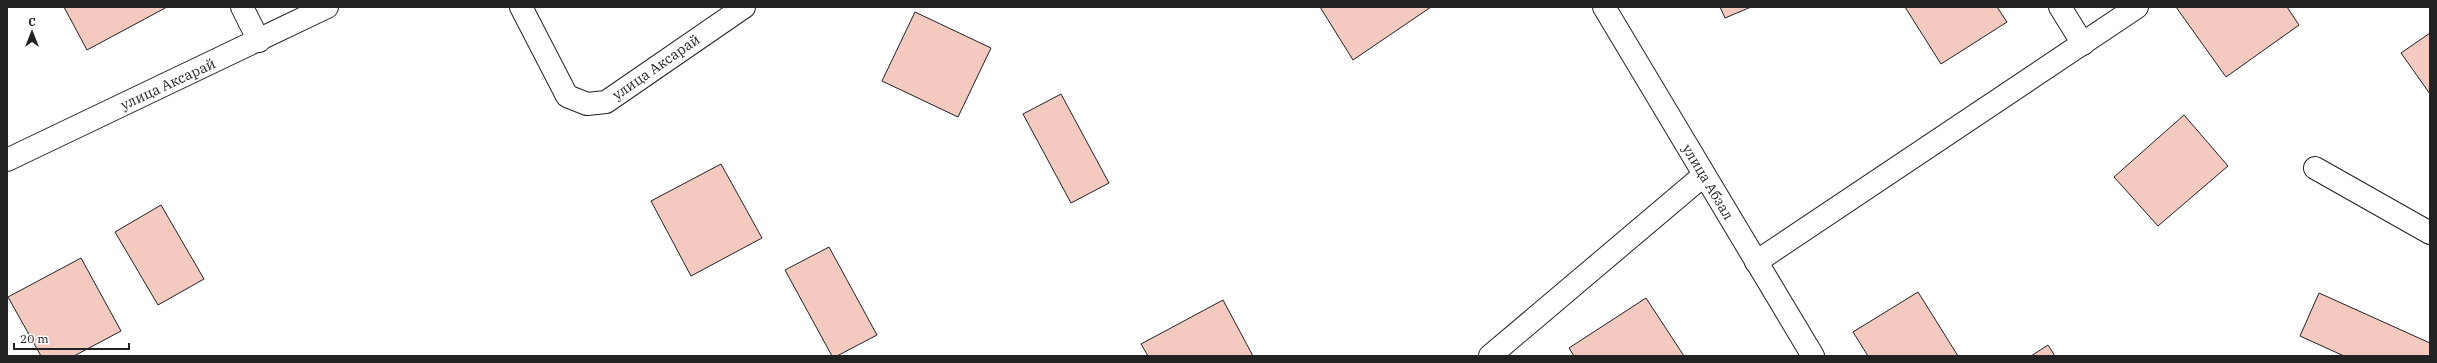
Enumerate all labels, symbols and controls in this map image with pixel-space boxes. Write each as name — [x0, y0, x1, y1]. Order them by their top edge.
north arrow — [12, 12, 52, 52]
text: С — [28, 15, 36, 29]
street label: улица Аксарай — [609, 30, 703, 104]
street label: улица Аксарай — [118, 54, 218, 114]
street label: улица Абзал — [1678, 141, 1738, 223]
scale bar — [14, 325, 129, 351]
text: 20 m — [20, 331, 49, 346]

